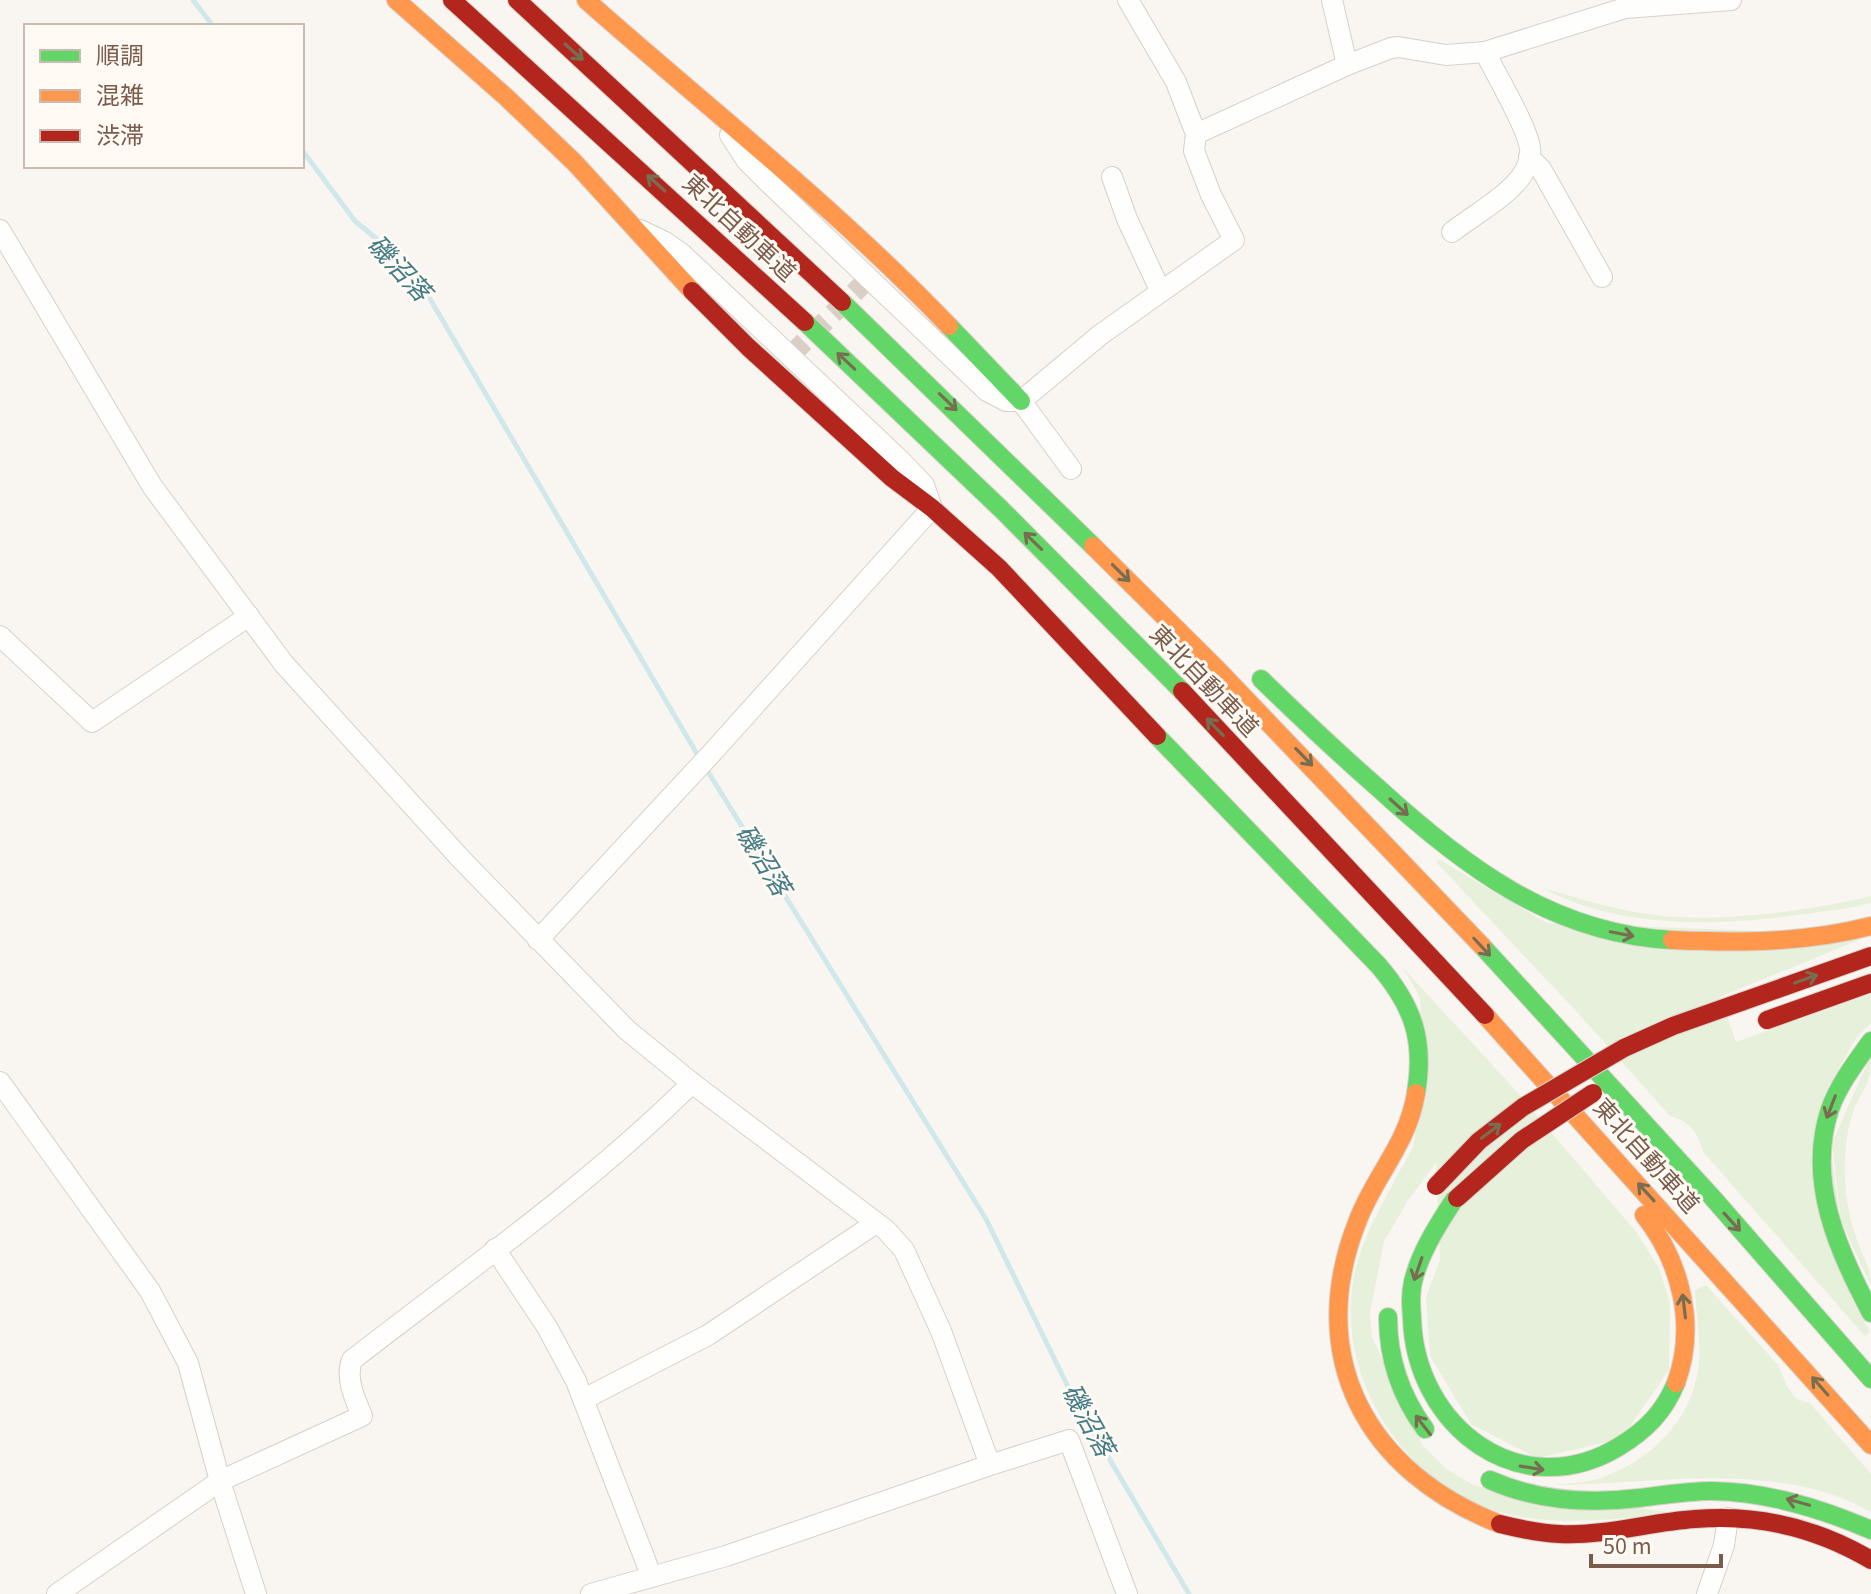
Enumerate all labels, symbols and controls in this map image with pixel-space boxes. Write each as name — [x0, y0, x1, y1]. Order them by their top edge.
legend — [24, 24, 304, 168]
text: 順調 — [96, 39, 144, 74]
one-way arrow — [564, 43, 584, 61]
text: 混雑 — [96, 79, 144, 114]
text: 渋滞 — [96, 119, 144, 154]
street label: 東北自動車道 — [674, 166, 803, 290]
one-way arrow — [646, 175, 666, 193]
water label: 磯沼落 — [359, 227, 441, 312]
one-way arrow — [836, 351, 856, 370]
one-way arrow — [938, 393, 958, 412]
one-way arrow — [1024, 532, 1043, 551]
one-way arrow — [1111, 563, 1130, 582]
street label: 東北自動車道 — [1141, 617, 1266, 745]
one-way arrow — [1206, 718, 1225, 737]
one-way arrow — [1294, 747, 1313, 766]
one-way arrow — [1388, 798, 1408, 816]
water label: 磯沼落 — [726, 817, 801, 907]
one-way arrow — [1608, 927, 1634, 942]
one-way arrow — [1472, 936, 1490, 956]
one-way arrow — [1793, 971, 1818, 985]
street label: 東北自動車道 — [1584, 1091, 1707, 1222]
one-way arrow — [1823, 1094, 1837, 1119]
one-way arrow — [1480, 1123, 1501, 1140]
one-way arrow — [1638, 1183, 1656, 1203]
one-way arrow — [1723, 1211, 1741, 1231]
one-way arrow — [1410, 1256, 1424, 1280]
one-way arrow — [1676, 1293, 1691, 1319]
water label: 磯沼落 — [1052, 1377, 1125, 1467]
one-way arrow — [1811, 1377, 1829, 1397]
one-way arrow — [1414, 1415, 1431, 1436]
one-way arrow — [1519, 1461, 1544, 1476]
one-way arrow — [1786, 1494, 1812, 1509]
scale bar — [1591, 1518, 1721, 1568]
text: 50 m — [1603, 1529, 1652, 1564]

